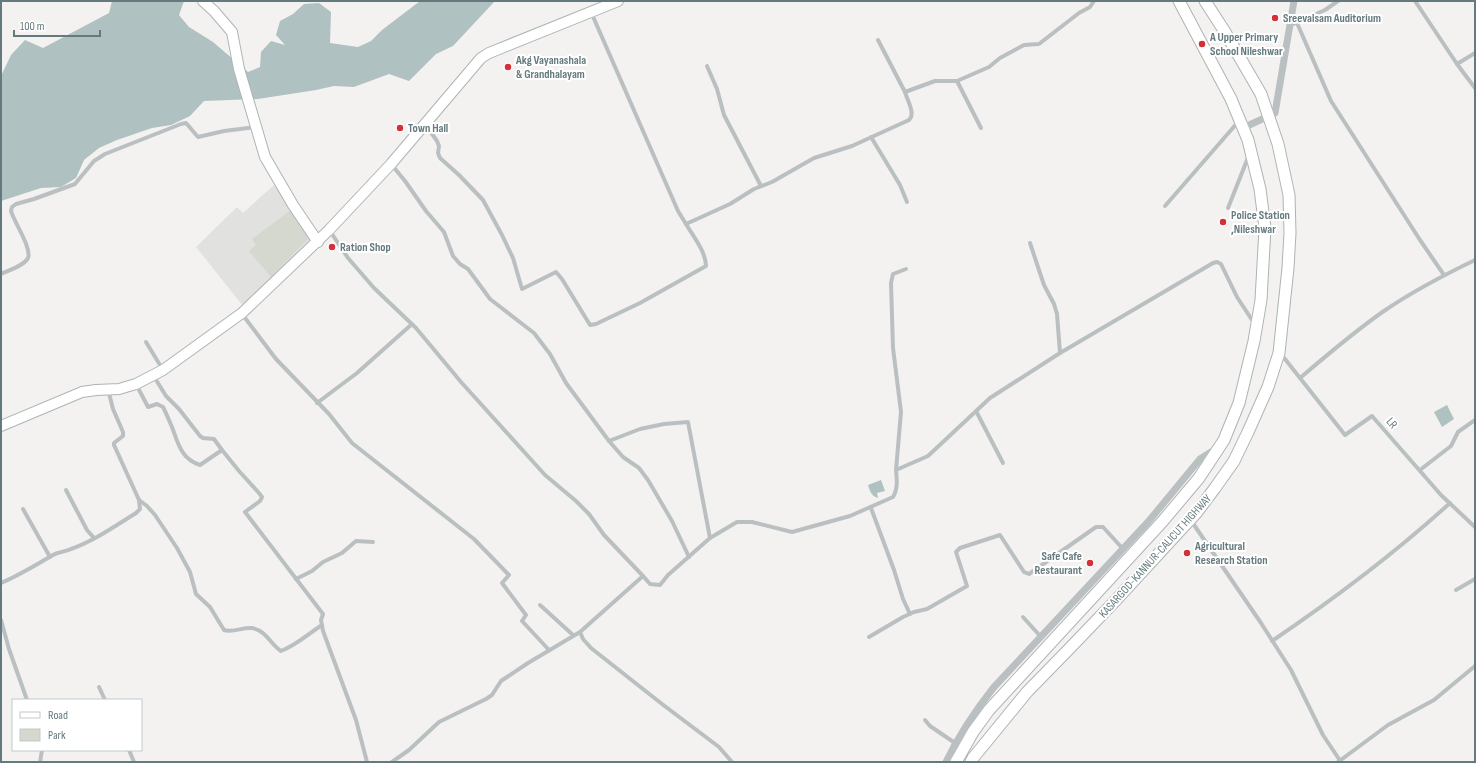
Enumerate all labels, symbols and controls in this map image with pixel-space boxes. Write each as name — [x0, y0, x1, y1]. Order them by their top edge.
place label: Sreevalsam Auditorium — [1283, 11, 1381, 26]
scale bar — [14, 12, 100, 38]
marker: Sreevalsam Auditorium — [1270, 13, 1280, 23]
text: 100 m — [20, 19, 45, 34]
place label: A Upper Primary School Nileshwar — [1209, 30, 1283, 59]
marker: A Upper Primary School Nileshwar — [1197, 39, 1207, 49]
place label: Akg Vayanashala & Grandhalayam — [515, 53, 586, 82]
marker: Akg Vayanashala & Grandhalayam — [503, 62, 513, 72]
place label: Town Hall — [408, 121, 448, 136]
marker: Town Hall — [395, 123, 405, 133]
place label: Police Station ,Nileshwar — [1231, 208, 1290, 237]
marker: Police Station ,Nileshwar — [1218, 217, 1228, 227]
place label: Ration Shop — [340, 240, 391, 255]
marker: Ration Shop — [327, 242, 337, 252]
street label: LR — [1383, 415, 1401, 432]
street label: KASARGOD-KANNUR-CALICUT HIGHWAY — [1096, 491, 1215, 621]
place label: Agricultural Research Station — [1194, 539, 1268, 568]
marker: Agricultural Research Station — [1182, 548, 1192, 558]
place label: Safe Cafe Restaurant — [1035, 549, 1082, 578]
marker: Safe Cafe Restaurant — [1085, 558, 1095, 568]
legend — [12, 699, 142, 751]
text: Road — [48, 708, 68, 723]
text: Park — [48, 728, 66, 743]

